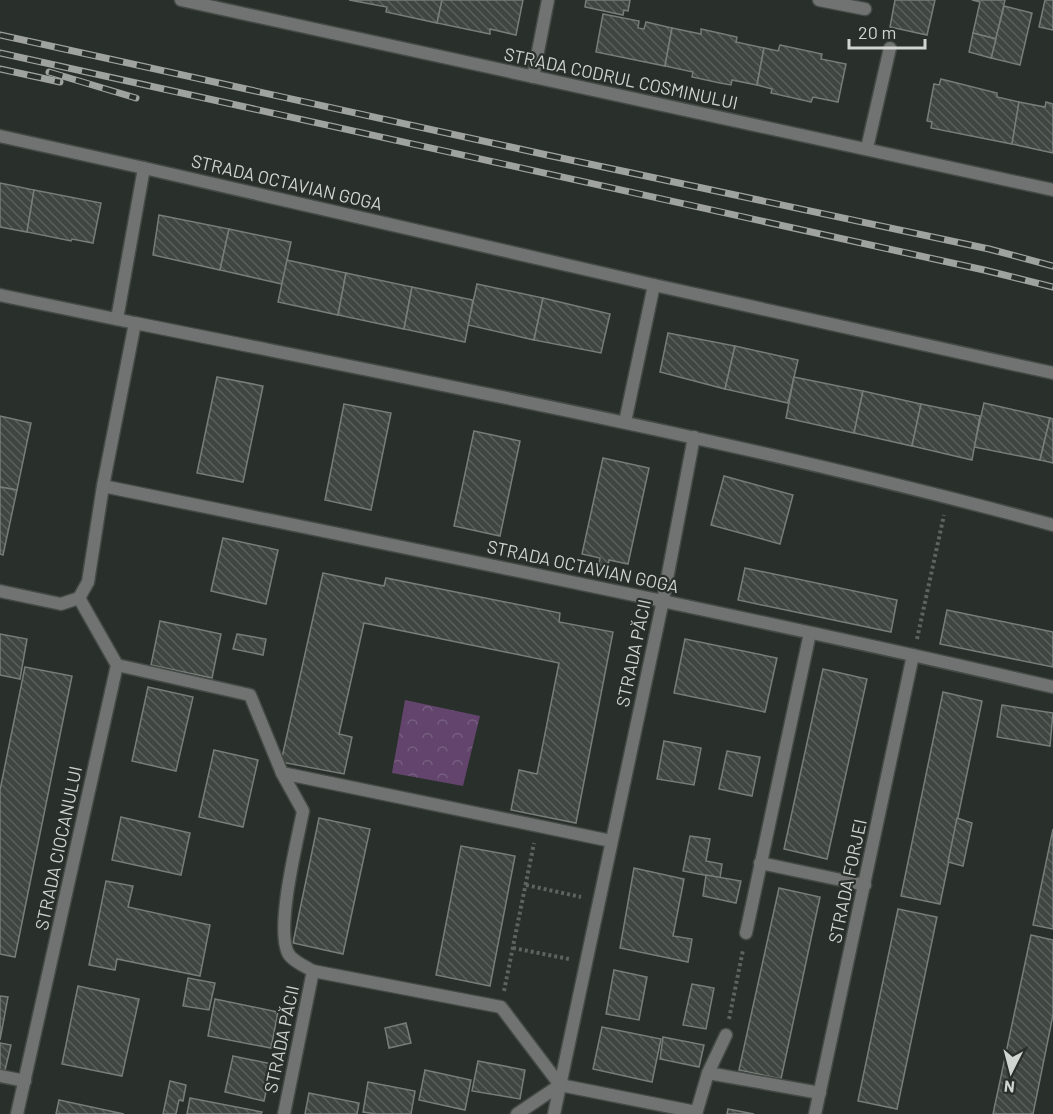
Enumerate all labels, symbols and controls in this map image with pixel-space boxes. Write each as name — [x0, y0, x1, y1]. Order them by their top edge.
scale bar — [849, 12, 926, 50]
text: 20 m — [858, 21, 896, 43]
street label: STRADA CODRUL COSMINULUI — [502, 42, 740, 114]
street label: STRADA OCTAVIAN GOGA — [189, 149, 385, 215]
street label: STRADA OCTAVIAN GOGA — [485, 535, 681, 597]
street label: STRADA PĂCII — [611, 597, 655, 709]
street label: STRADA CIOCANULUI — [30, 764, 86, 932]
street label: STRADA FORJEI — [823, 817, 871, 945]
street label: STRADA PĂCII — [259, 983, 303, 1095]
north arrow — [981, 1042, 1041, 1102]
text: N — [1003, 1077, 1016, 1097]

